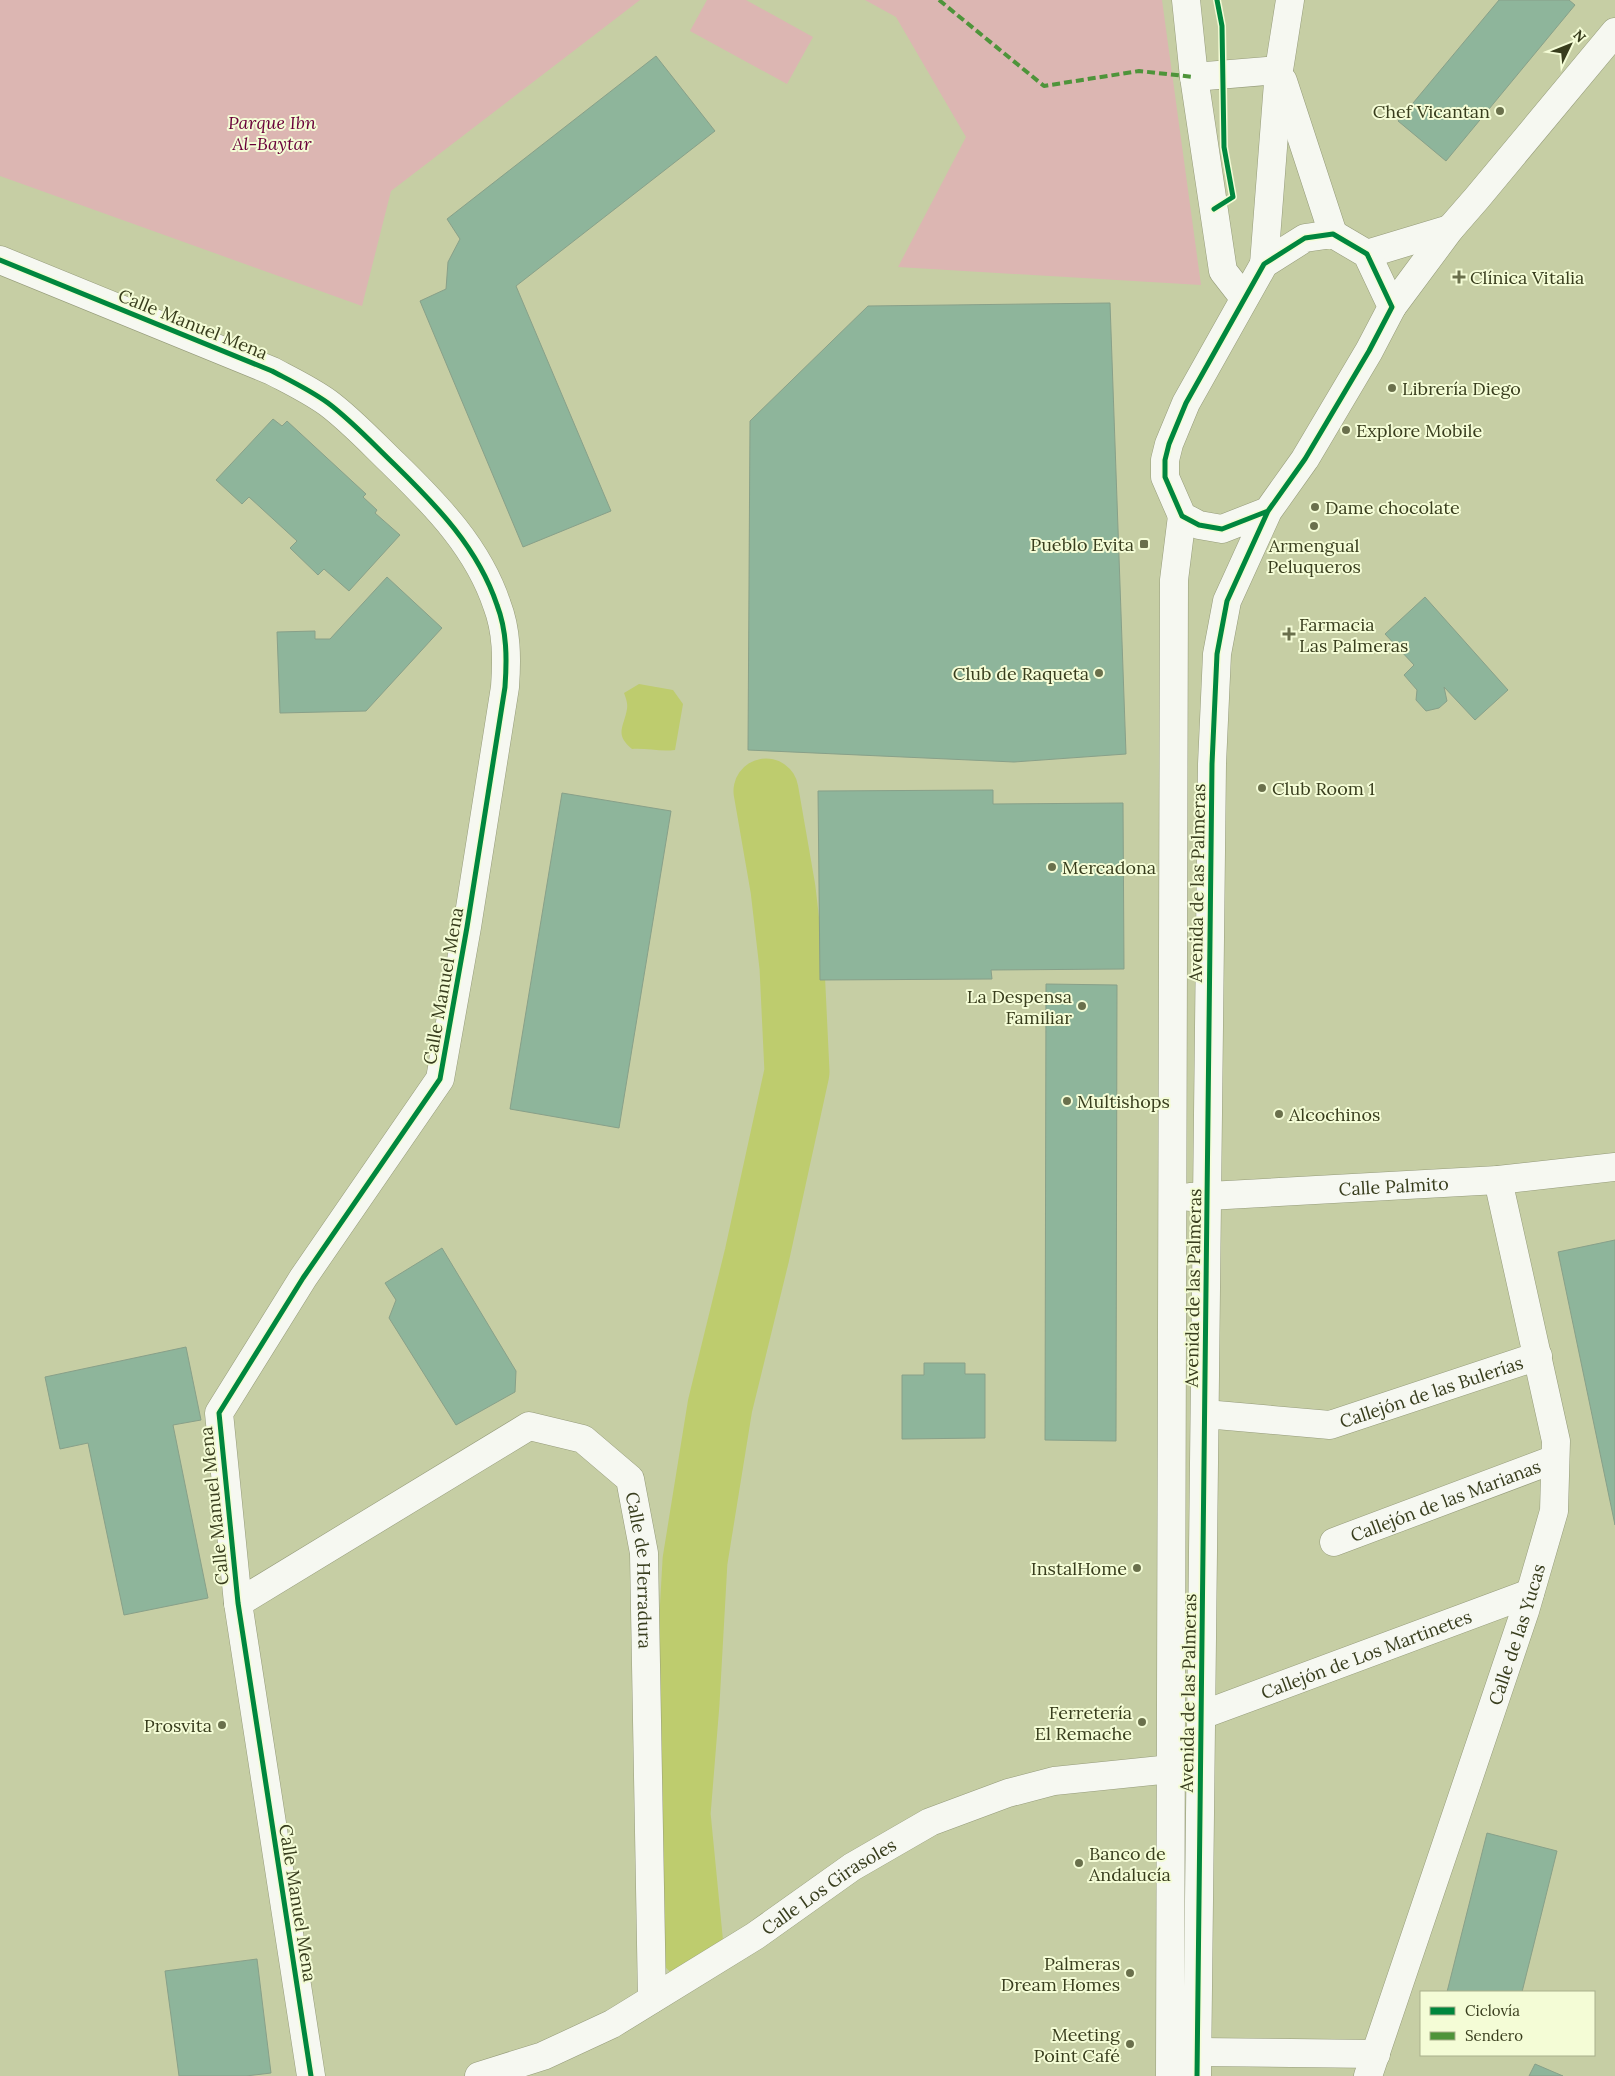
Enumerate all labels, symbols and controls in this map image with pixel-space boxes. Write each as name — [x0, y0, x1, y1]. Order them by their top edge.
north arrow — [1545, 20, 1595, 70]
text: N — [1569, 26, 1590, 46]
place label: Chef Vicantan — [1373, 100, 1490, 123]
marker: Chef Vicantan — [1494, 105, 1506, 117]
park label: Parque Ibn Al-Baytar — [228, 111, 316, 155]
place label: Clínica Vitalia — [1470, 266, 1584, 289]
marker: Clínica Vitalia — [1452, 270, 1466, 284]
street label: Calle Manuel Mena — [115, 283, 271, 365]
place label: Librería Diego — [1402, 377, 1521, 400]
marker: Librería Diego — [1386, 382, 1398, 394]
place label: Explore Mobile — [1356, 419, 1482, 442]
marker: Explore Mobile — [1340, 424, 1352, 436]
place label: Dame chocolate — [1325, 496, 1460, 519]
marker: Dame chocolate — [1309, 501, 1321, 513]
marker: Armengual Peluqueros — [1308, 520, 1320, 532]
place label: Pueblo Evita — [1030, 533, 1134, 556]
place label: Armengual Peluqueros — [1267, 534, 1361, 578]
marker: Pueblo Evita — [1138, 538, 1150, 550]
place label: Farmacia Las Palmeras — [1299, 613, 1408, 657]
marker: Farmacia Las Palmeras — [1283, 628, 1295, 640]
place label: Club de Raqueta — [953, 662, 1089, 685]
marker: Club de Raqueta — [1093, 667, 1105, 679]
place label: Club Room 1 — [1272, 777, 1375, 800]
marker: Club Room 1 — [1256, 782, 1268, 794]
street label: Avenida de las Palmeras — [1184, 783, 1210, 984]
place label: Mercadona — [1062, 856, 1156, 879]
marker: Mercadona — [1046, 861, 1058, 873]
street label: Calle Manuel Mena — [418, 906, 468, 1066]
place label: La Despensa Familiar — [967, 985, 1072, 1029]
marker: La Despensa Familiar — [1076, 1000, 1088, 1012]
place label: Multishops — [1077, 1090, 1170, 1113]
marker: Multishops — [1061, 1095, 1073, 1107]
place label: Alcochinos — [1288, 1103, 1380, 1126]
marker: Alcochinos — [1273, 1108, 1285, 1120]
street label: Calle Palmito — [1338, 1171, 1449, 1200]
street label: Avenida de las Palmeras — [1180, 1188, 1206, 1389]
street label: Callejón de las Bulerías — [1336, 1350, 1526, 1433]
street label: Calle Manuel Mena — [194, 1426, 234, 1586]
street label: Callejón de las Marianas — [1347, 1454, 1544, 1546]
street label: Calle de Herradura — [621, 1490, 657, 1649]
place label: InstalHome — [1031, 1557, 1127, 1580]
street label: Calle de las Yucas — [1483, 1561, 1550, 1708]
marker: InstalHome — [1131, 1562, 1143, 1574]
street label: Avenida de las Palmeras — [1175, 1593, 1201, 1794]
street label: Callejón de Los Martinetes — [1257, 1604, 1475, 1704]
place label: Ferretería El Remache — [1035, 1701, 1132, 1745]
place label: Prosvita — [144, 1714, 212, 1737]
marker: Ferretería El Remache — [1136, 1716, 1148, 1728]
marker: Prosvita — [216, 1719, 228, 1731]
street label: Calle Manuel Mena — [274, 1822, 322, 1984]
street label: Calle Los Girasoles — [757, 1833, 900, 1940]
place label: Banco de Andalucía — [1088, 1842, 1171, 1886]
marker: Banco de Andalucía — [1073, 1857, 1085, 1869]
place label: Palmeras Dream Homes — [1001, 1952, 1120, 1996]
marker: Palmeras Dream Homes — [1124, 1967, 1136, 1979]
legend — [1420, 1991, 1595, 2056]
text: Ciclovía — [1465, 2001, 1520, 2020]
place label: Meeting Point Café — [1034, 2023, 1121, 2067]
text: Sendero — [1465, 2026, 1523, 2045]
marker: Meeting Point Café — [1124, 2038, 1136, 2050]

